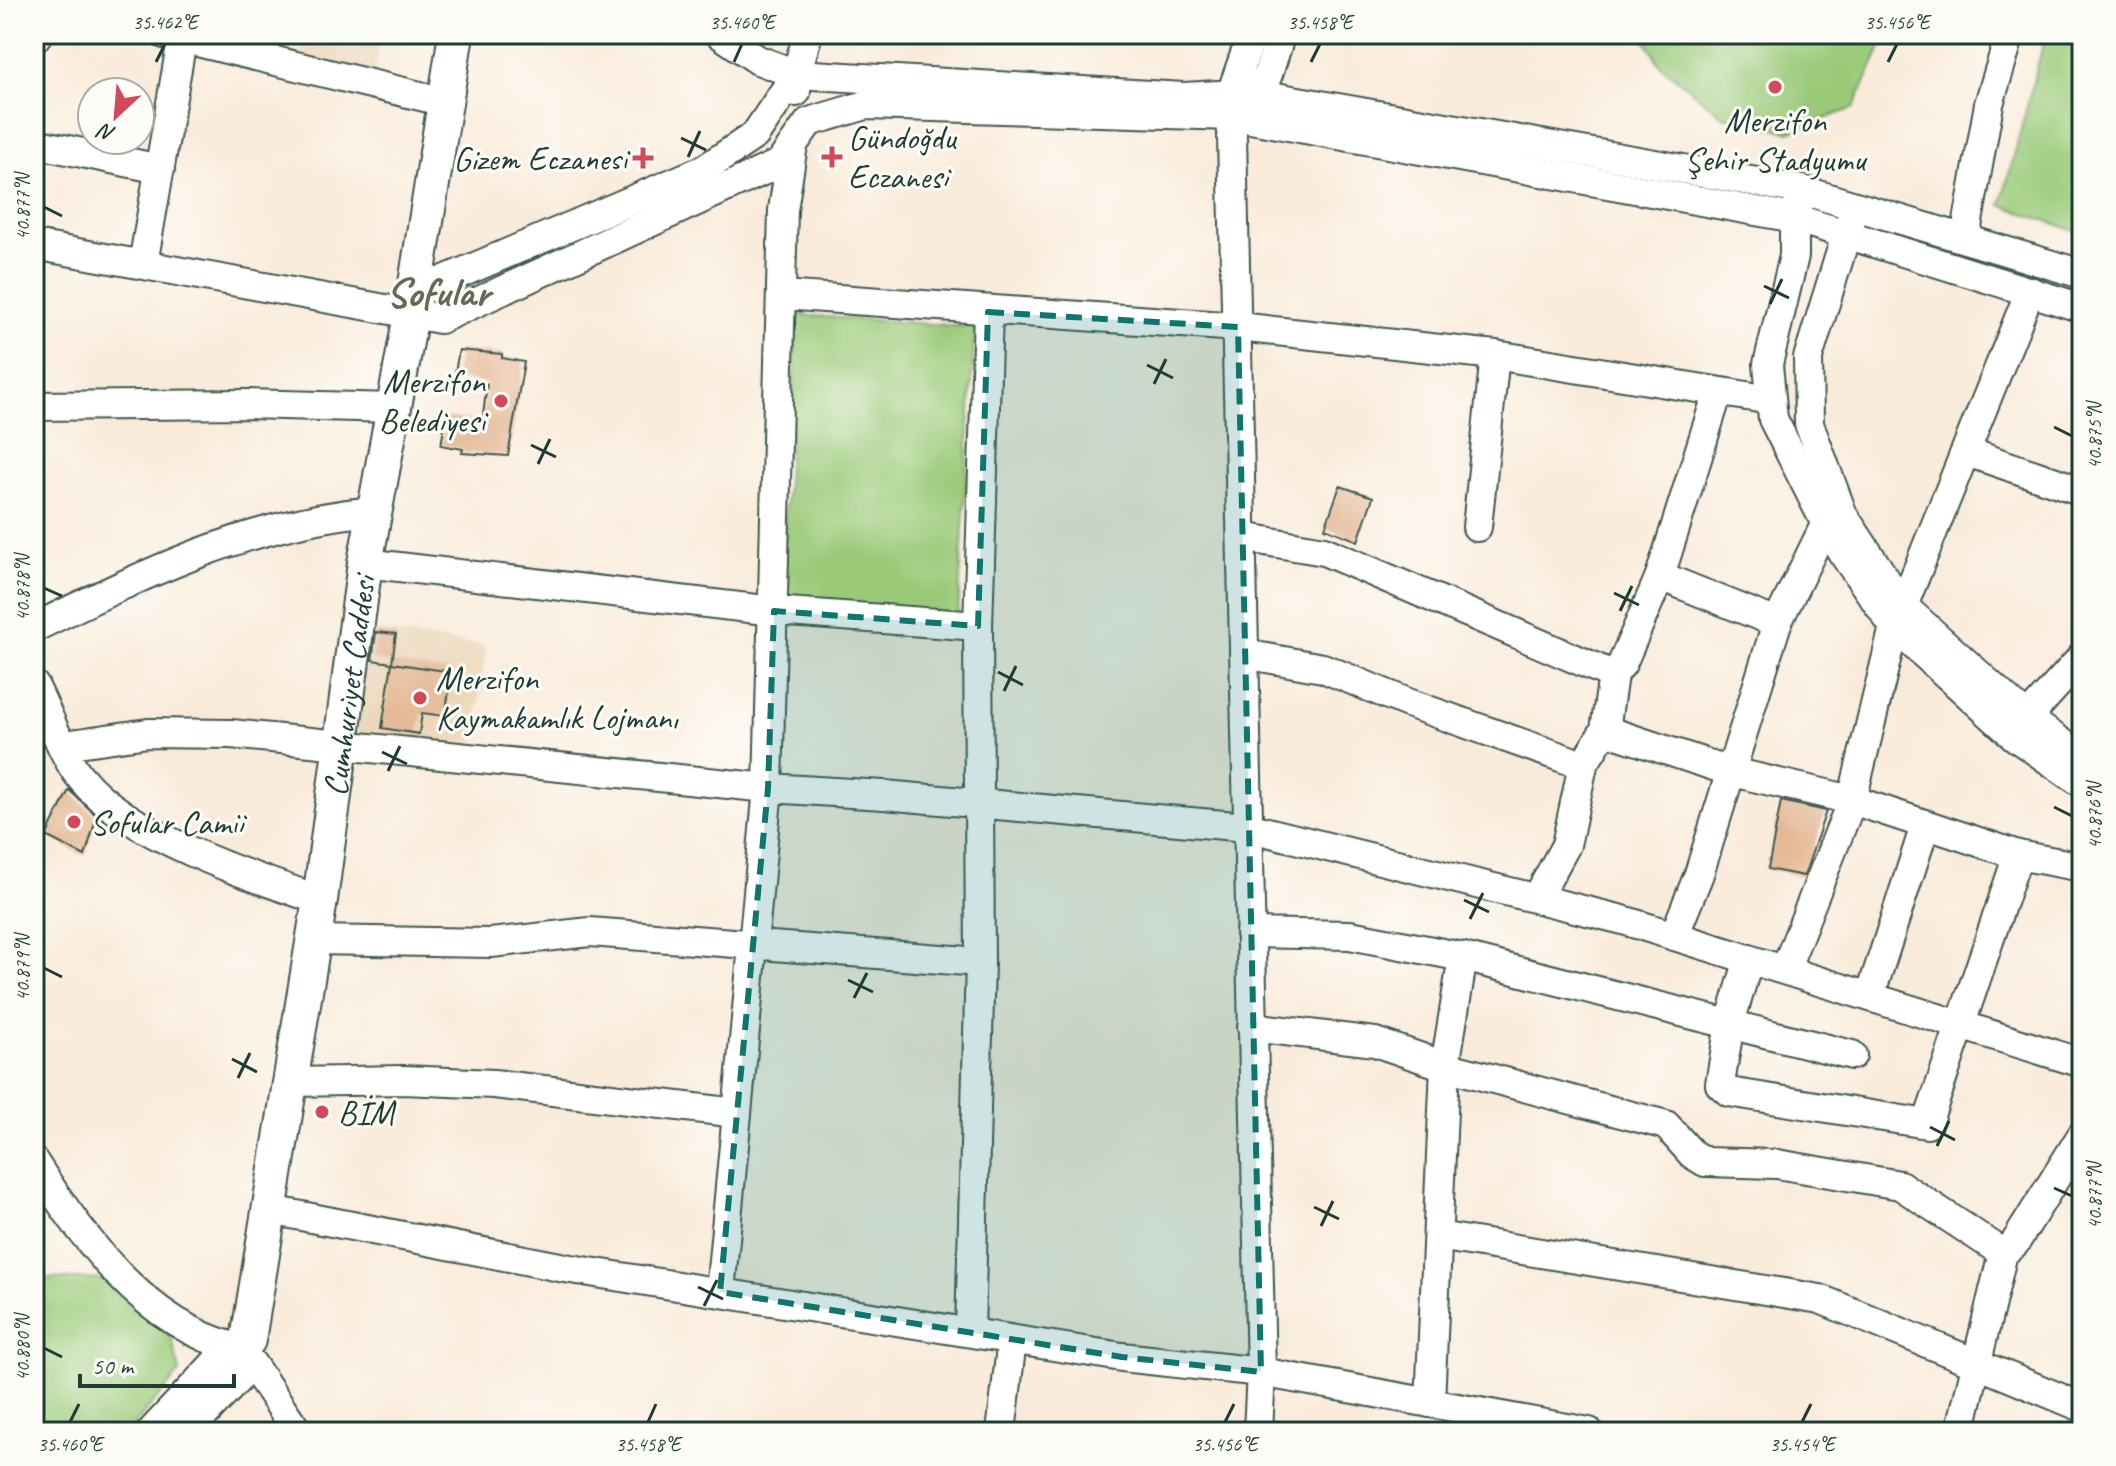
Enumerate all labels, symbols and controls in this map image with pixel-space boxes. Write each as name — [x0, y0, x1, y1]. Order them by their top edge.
text: 35.462°E — [132, 10, 200, 35]
text: 35.460°E — [709, 10, 777, 35]
text: 35.458°E — [1287, 10, 1355, 35]
text: 35.456°E — [1864, 10, 1932, 35]
north arrow — [76, 76, 156, 156]
marker: Merzifon Şehir Stadyumu — [1766, 78, 1784, 96]
place label: Merzifon Şehir Stadyumu — [1684, 99, 1868, 181]
text: N — [92, 116, 120, 149]
place label: Gündoğdu Eczanesi — [848, 116, 958, 198]
place label: Gizem Eczanesi — [453, 137, 631, 180]
marker: Gündoğdu Eczanesi — [823, 148, 841, 166]
marker: Gizem Eczanesi — [634, 149, 652, 167]
text: 40.877°N — [10, 171, 35, 240]
district label: Sofular — [386, 266, 495, 319]
place label: Merzifon Belediyesi — [379, 360, 489, 442]
marker: Merzifon Belediyesi — [492, 392, 510, 410]
text: 40.875°N — [2082, 400, 2107, 469]
text: 40.878°N — [10, 552, 35, 621]
street label: Cumhuriyet Caddesi — [313, 569, 385, 799]
place label: Merzifon Kaymakamlık Lojmanı — [436, 657, 679, 739]
marker: Merzifon Kaymakamlık Lojmanı — [411, 689, 429, 707]
text: 40.876°N — [2082, 780, 2107, 849]
place label: Sofular Camii — [90, 801, 248, 844]
marker: Sofular Camii — [65, 813, 83, 831]
text: 40.879°N — [10, 932, 35, 1001]
place label: BİM — [338, 1091, 397, 1134]
marker: BİM — [313, 1103, 331, 1121]
text: 40.877°N — [2082, 1160, 2107, 1229]
text: 40.880°N — [10, 1312, 35, 1381]
scale bar — [80, 1338, 234, 1388]
text: 50 m — [92, 1351, 135, 1381]
text: 35.460°E — [37, 1432, 105, 1457]
text: 35.458°E — [615, 1432, 683, 1457]
text: 35.456°E — [1192, 1432, 1260, 1457]
text: 35.454°E — [1769, 1432, 1837, 1457]

